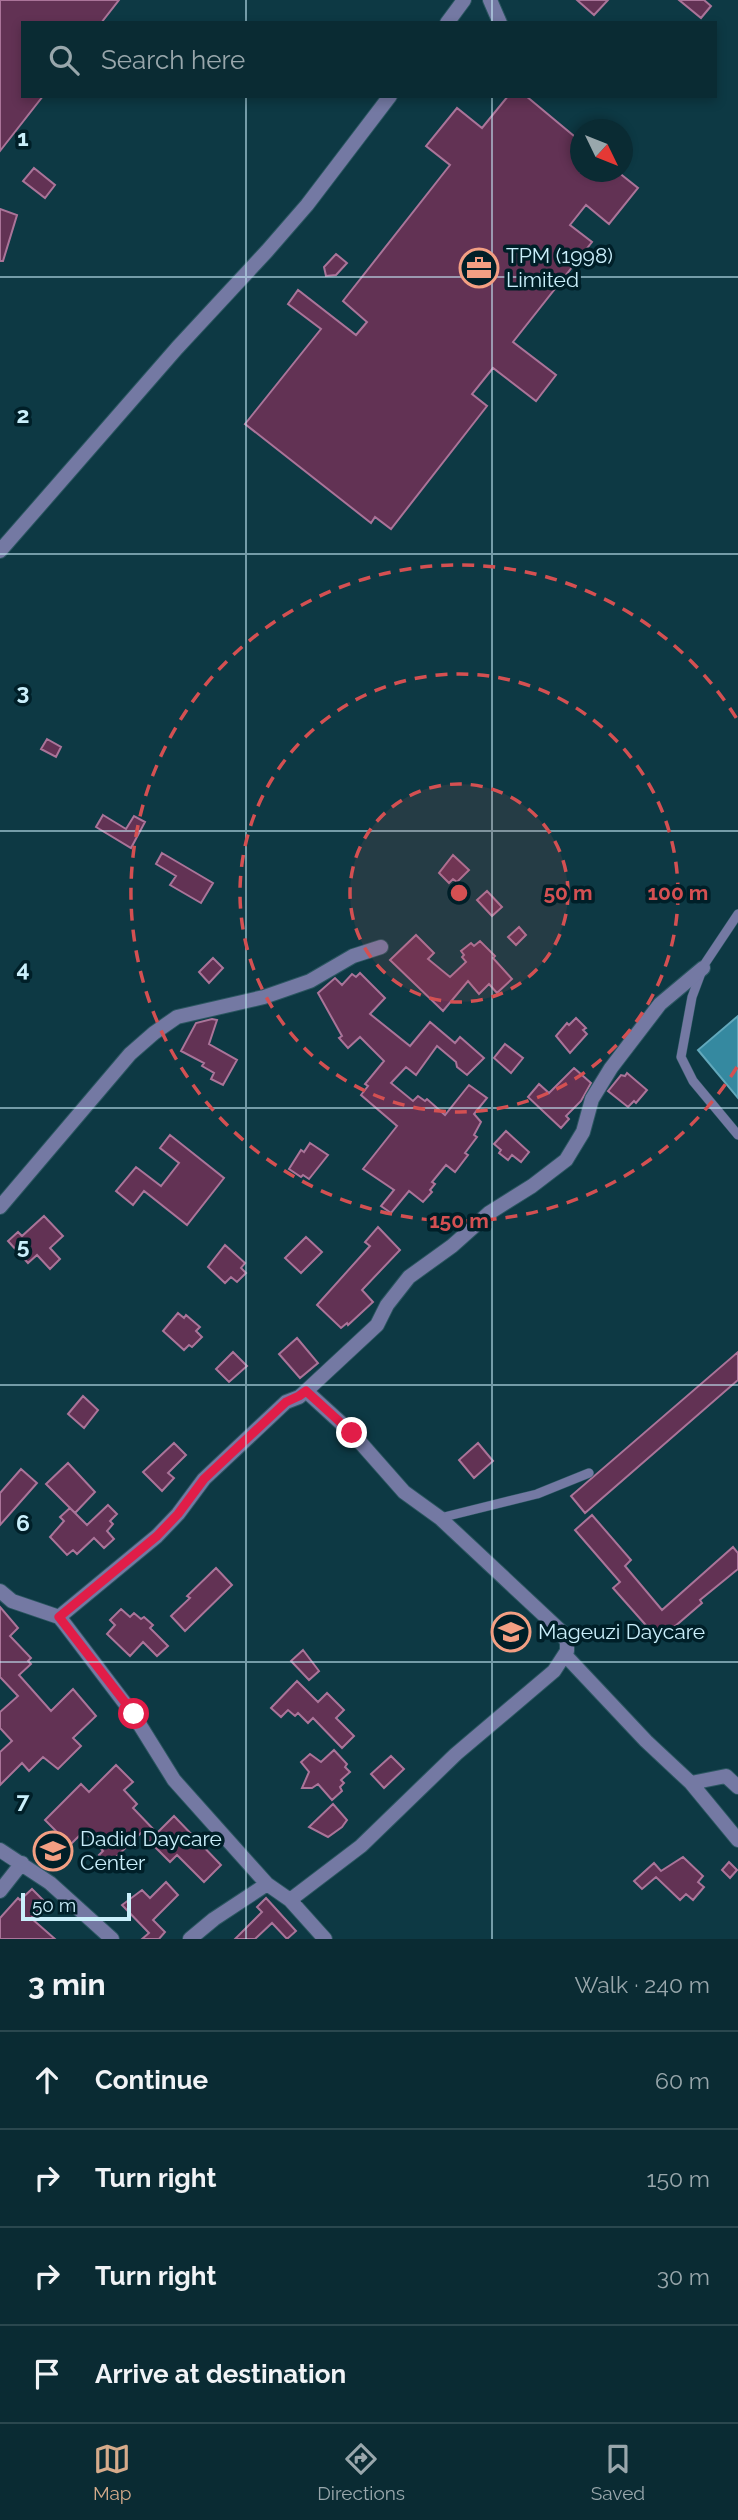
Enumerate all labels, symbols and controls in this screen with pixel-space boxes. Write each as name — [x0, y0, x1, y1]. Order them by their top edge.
search box — [21, 21, 717, 98]
icon: search — [45, 41, 83, 79]
text: Search here — [101, 45, 245, 75]
north arrow — [570, 119, 633, 182]
text: 1 — [17, 124, 29, 151]
place label: TPM (1998) Limited — [506, 243, 613, 292]
office icon: TPM (1998) Limited — [458, 247, 500, 289]
text: 2 — [17, 401, 29, 428]
text: 3 — [17, 678, 29, 705]
text: 50 m — [543, 880, 593, 905]
text: 100 m — [648, 880, 708, 905]
centre of rings — [447, 881, 471, 905]
text: 4 — [16, 955, 30, 982]
text: 150 m — [429, 1208, 489, 1233]
text: 5 — [17, 1232, 30, 1259]
route end — [336, 1417, 367, 1448]
text: 6 — [16, 1509, 30, 1536]
school or university icon: Mageuzi Daycare — [490, 1611, 532, 1653]
place label: Mageuzi Daycare — [538, 1619, 705, 1644]
route start — [118, 1698, 149, 1729]
text: 7 — [17, 1786, 30, 1813]
place label: Dadid Daycare Center — [80, 1826, 222, 1875]
school or university icon: Dadid Daycare Center — [32, 1830, 74, 1872]
scale bar — [21, 1890, 131, 1922]
text: 50 m — [32, 1894, 76, 1916]
text: 3 min — [28, 1967, 106, 2002]
text: Walk · 240 m — [574, 1971, 710, 1998]
icon: ahead — [28, 2061, 66, 2099]
text: Continue — [95, 2065, 208, 2095]
text: 60 m — [655, 2067, 710, 2094]
icon: right — [28, 2159, 66, 2197]
text: Turn right — [95, 2163, 216, 2193]
text: 150 m — [647, 2165, 710, 2192]
icon: right — [28, 2257, 66, 2295]
text: Turn right — [95, 2261, 216, 2291]
text: 30 m — [657, 2263, 710, 2290]
icon: arrive — [28, 2355, 66, 2393]
text: Arrive at destination — [95, 2359, 346, 2389]
tab: Map — [93, 2440, 132, 2504]
tab: Directions — [317, 2440, 405, 2504]
tab: Saved — [591, 2440, 645, 2504]

